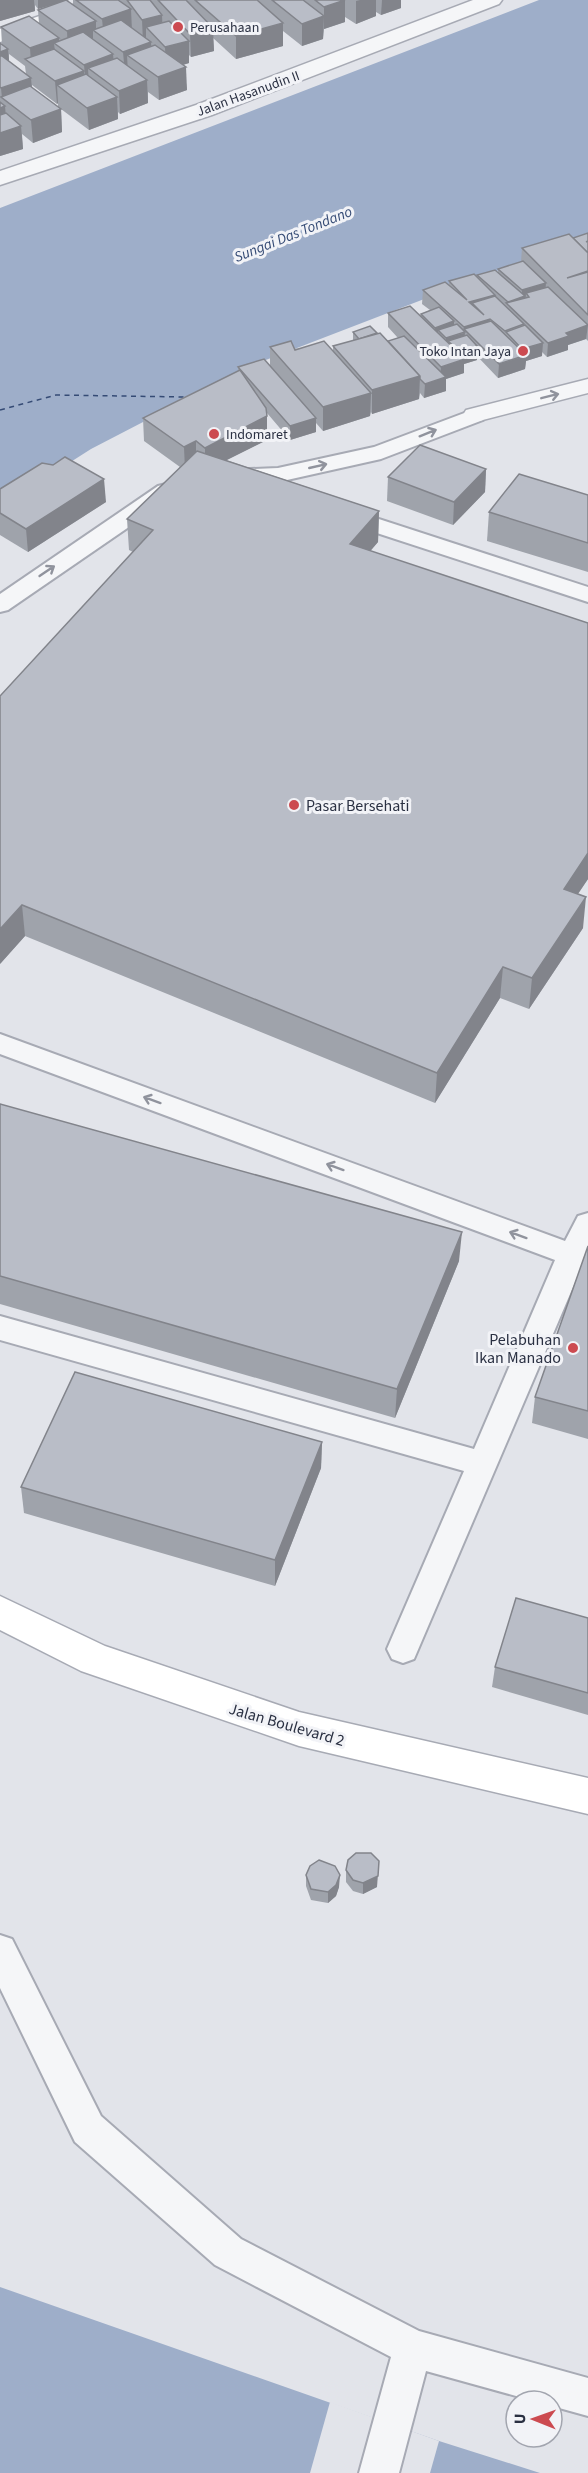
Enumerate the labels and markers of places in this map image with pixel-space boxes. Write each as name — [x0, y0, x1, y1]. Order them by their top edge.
place label: Perusahaan — [190, 18, 259, 38]
marker: Perusahaan — [171, 20, 185, 34]
place label: Toko Intan Jaya — [419, 342, 511, 362]
marker: Toko Intan Jaya — [516, 344, 530, 358]
place label: Indomaret — [226, 425, 288, 445]
marker: Indomaret — [207, 427, 221, 441]
place label: Pasar Bersehati — [306, 795, 409, 817]
marker: Pasar Bersehati — [287, 798, 301, 812]
place label: Pelabuhan Ikan Manado — [475, 1329, 561, 1369]
marker: Pelabuhan Ikan Manado — [566, 1341, 580, 1355]

